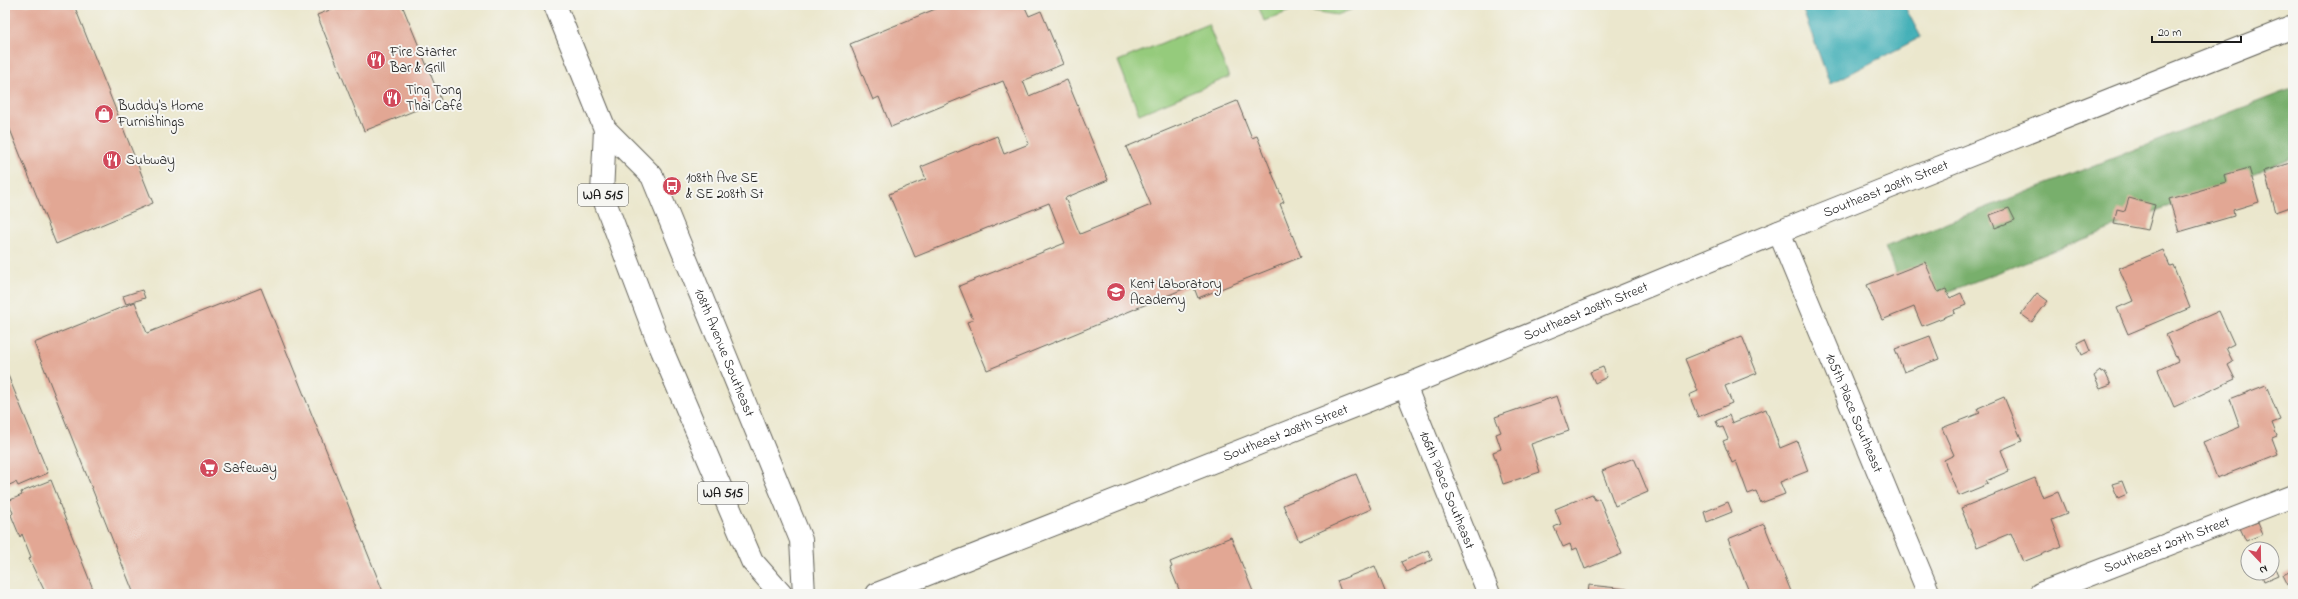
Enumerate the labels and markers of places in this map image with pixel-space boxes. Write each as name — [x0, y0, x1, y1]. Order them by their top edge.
place label: Fire Starter Bar & Grill — [389, 42, 457, 79]
restaurant icon: Fire Starter Bar & Grill — [365, 49, 387, 71]
place label: Ting Tong Thai Cafe — [406, 80, 463, 117]
restaurant icon: Ting Tong Thai Cafe — [381, 87, 403, 109]
place label: Buddy's Home Furnishings — [117, 96, 204, 134]
shop icon: Buddy's Home Furnishings — [93, 103, 115, 125]
restaurant icon: Subway — [101, 149, 123, 171]
place label: Subway — [126, 150, 175, 172]
place label: 108th Ave SE & SE 208th St — [686, 168, 764, 205]
bus stop icon: 108th Ave SE & SE 208th St — [661, 175, 683, 197]
place label: Kent Laboratory Academy — [1130, 274, 1222, 312]
school or university icon: Kent Laboratory Academy — [1105, 281, 1127, 303]
supermarket icon: Safeway — [198, 457, 220, 479]
place label: Safeway — [223, 458, 277, 480]

